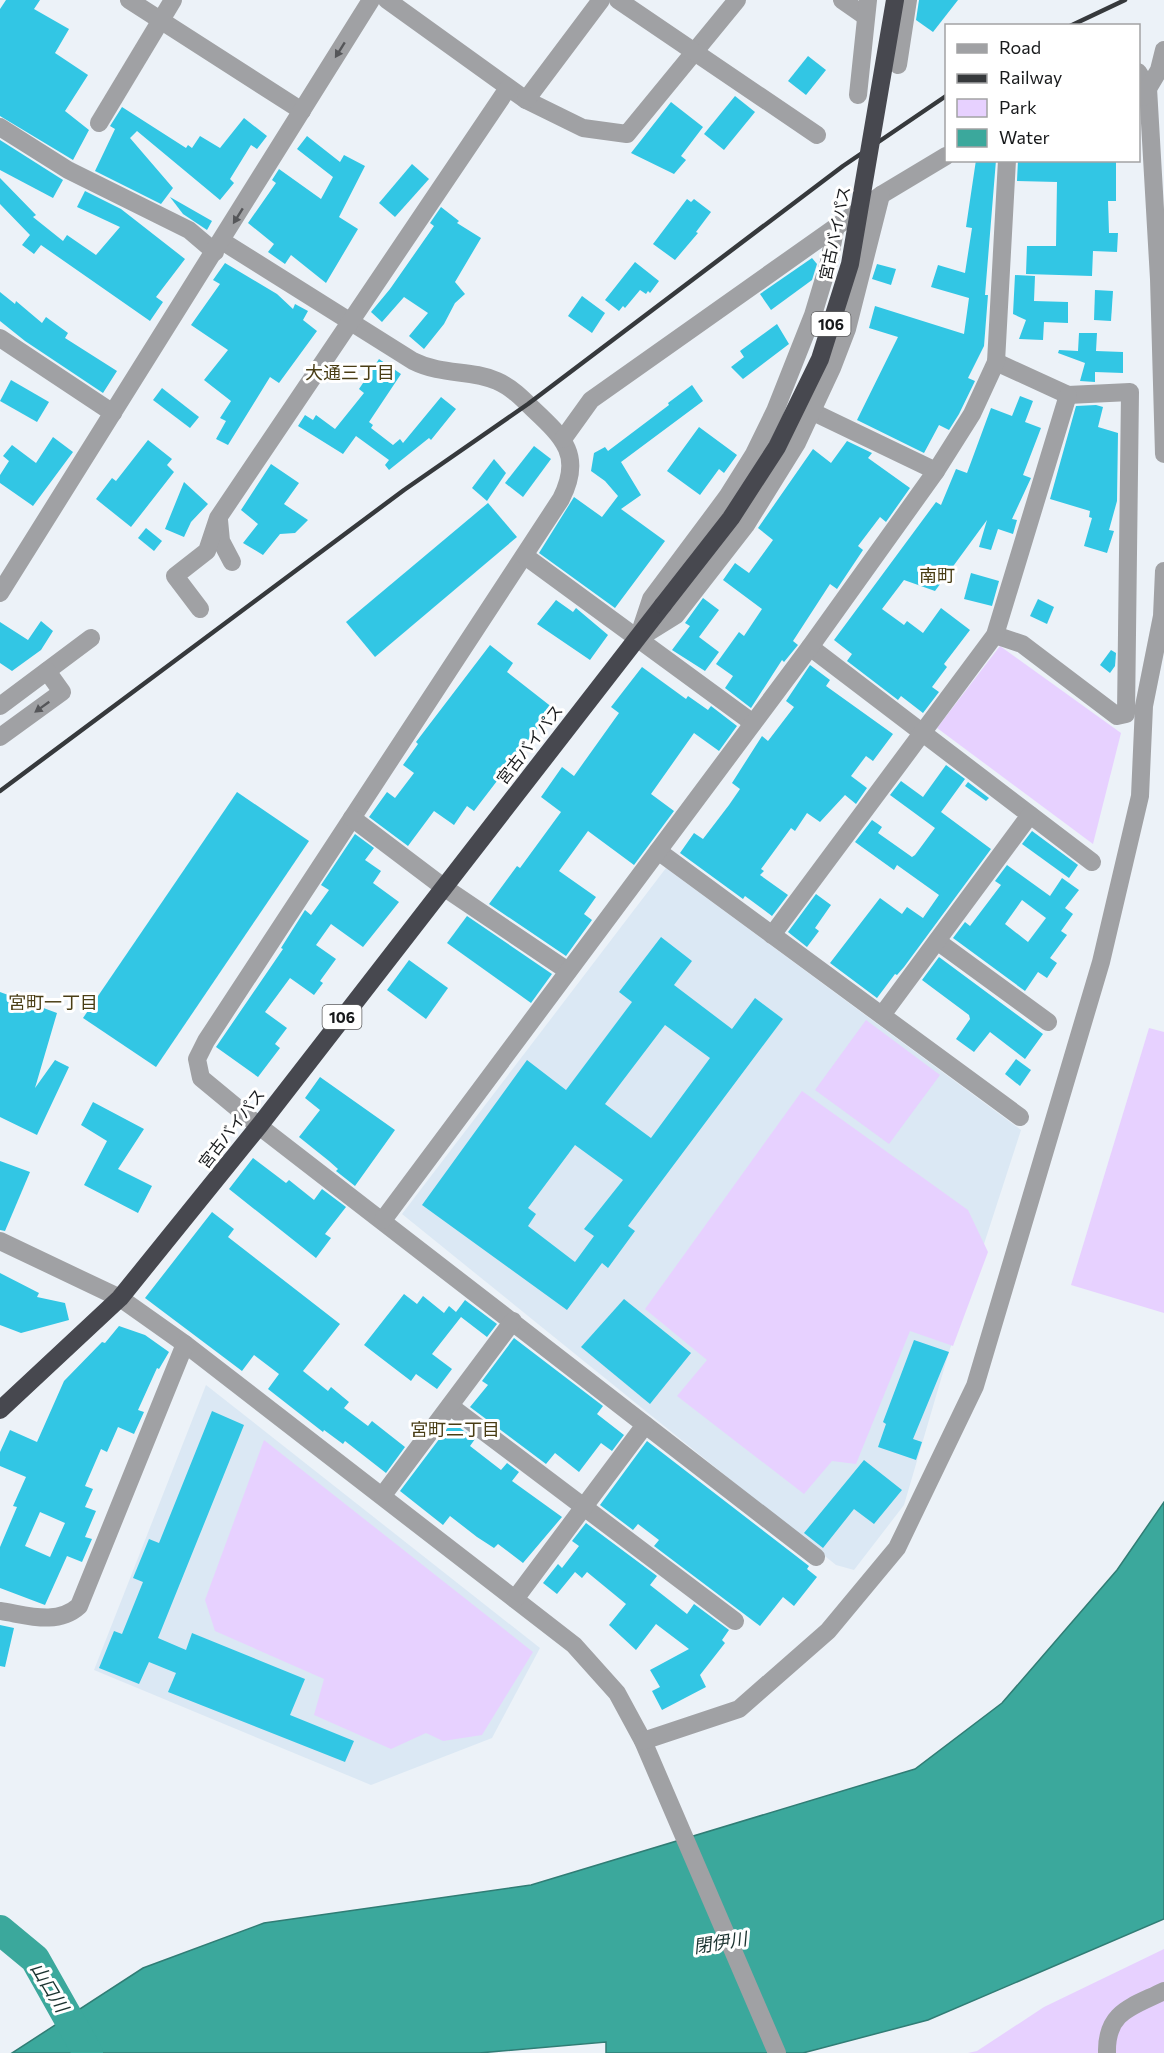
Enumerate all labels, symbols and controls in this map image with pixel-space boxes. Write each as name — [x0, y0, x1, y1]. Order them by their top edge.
legend — [945, 24, 1140, 162]
text: Road — [999, 36, 1041, 58]
one-way arrow — [334, 42, 345, 58]
text: Railway — [999, 66, 1062, 88]
text: Park — [999, 96, 1037, 118]
text: Water — [999, 126, 1050, 148]
street label: 宮古バイパス — [815, 184, 853, 282]
one-way arrow — [232, 208, 243, 224]
road number: 106 — [812, 312, 850, 336]
district label: 大通三丁目 — [305, 361, 395, 383]
district label: 南町 — [919, 564, 955, 586]
street label: 宮古バイパス — [492, 700, 566, 788]
one-way arrow — [34, 701, 50, 713]
district label: 宮町一丁目 — [8, 991, 98, 1013]
road number: 106 — [322, 1005, 362, 1029]
street label: 宮古バイパス — [194, 1084, 268, 1172]
district label: 宮町二丁目 — [410, 1418, 500, 1440]
water label: 閉伊川 — [692, 1927, 750, 1957]
water label: 山口川 — [27, 1958, 74, 2018]

